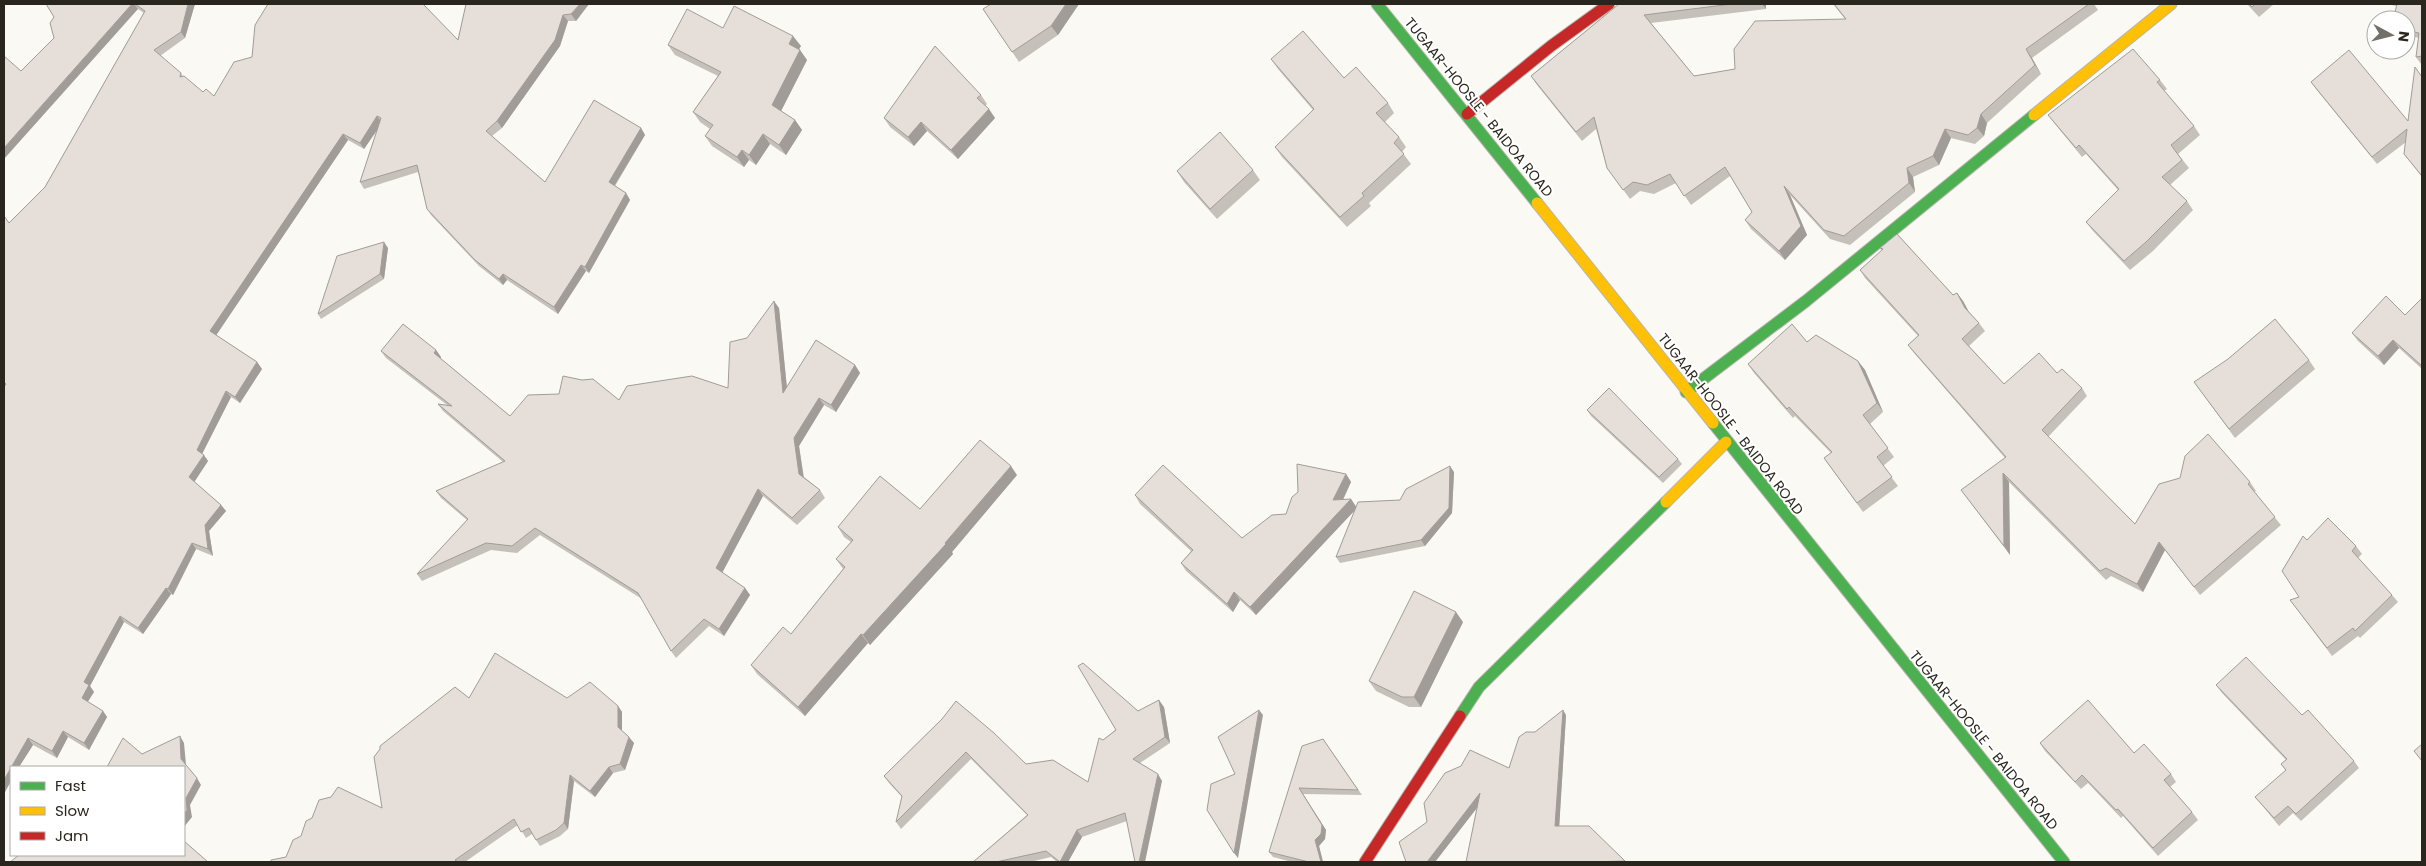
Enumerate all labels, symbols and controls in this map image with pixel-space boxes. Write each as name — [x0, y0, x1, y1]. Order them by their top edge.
north arrow — [2366, 10, 2416, 60]
street label: TUGAAR-HOOSLE - BAIDOA ROAD — [1400, 13, 1558, 201]
text: N — [2393, 30, 2414, 43]
street label: TUGAAR-HOOSLE - BAIDOA ROAD — [1654, 329, 1808, 519]
street label: TUGAAR-HOOSLE - BAIDOA ROAD — [1905, 646, 2063, 834]
legend — [10, 766, 185, 856]
text: Fast — [55, 775, 86, 796]
text: Slow — [55, 800, 90, 821]
text: Jam — [55, 825, 89, 846]

